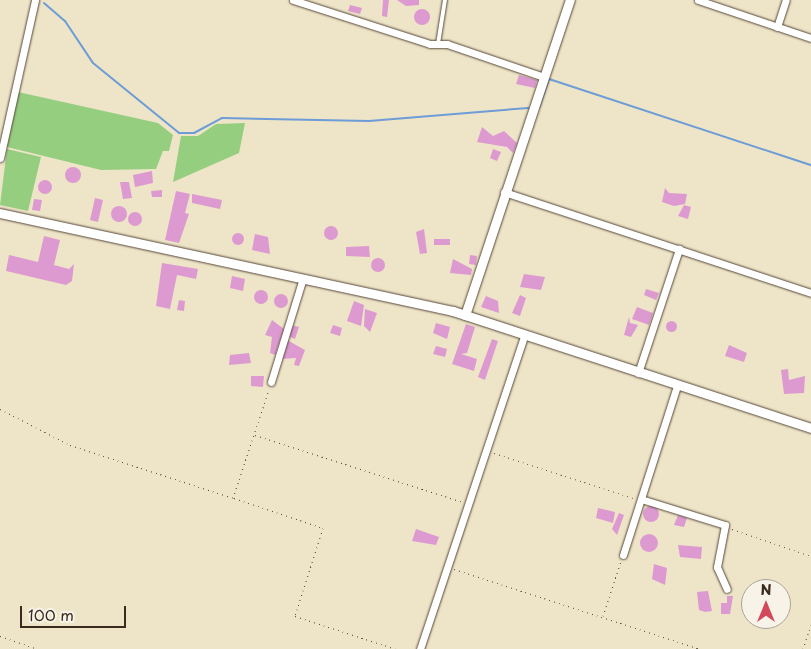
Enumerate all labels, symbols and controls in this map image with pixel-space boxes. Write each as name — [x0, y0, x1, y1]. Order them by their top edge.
north arrow — [741, 579, 791, 629]
text: N — [760, 579, 772, 600]
scale bar — [22, 596, 129, 628]
text: 100 m — [28, 603, 74, 626]

